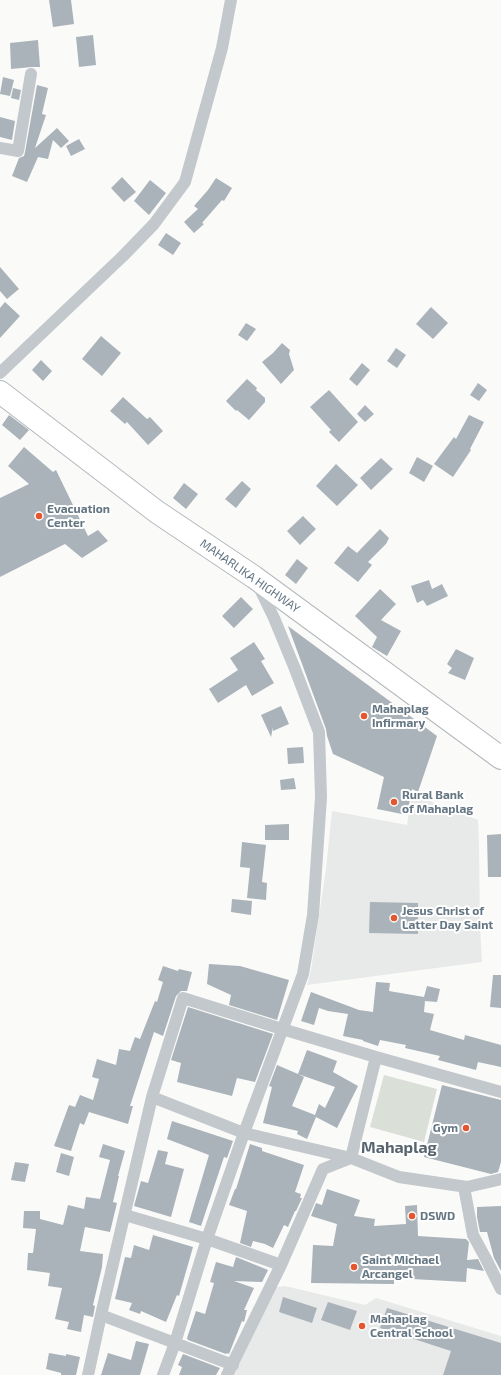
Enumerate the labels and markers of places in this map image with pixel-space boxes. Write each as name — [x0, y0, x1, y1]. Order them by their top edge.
place label: Evacuation Center — [47, 502, 110, 530]
marker: Evacuation Center — [34, 511, 44, 521]
place label: Mahaplag Infirmary — [372, 702, 429, 730]
marker: Mahaplag Infirmary — [359, 711, 369, 721]
place label: Rural Bank of Mahaplag — [402, 788, 473, 816]
marker: Rural Bank of Mahaplag — [389, 797, 399, 807]
place label: Jesus Christ of Latter Day Saint — [402, 904, 493, 932]
marker: Jesus Christ of Latter Day Saint — [389, 913, 399, 923]
place label: Gym — [433, 1121, 458, 1135]
marker: Gym — [461, 1123, 471, 1133]
place label: DSWD — [420, 1209, 455, 1223]
marker: DSWD — [407, 1211, 417, 1221]
place label: Saint Michael Arcangel — [362, 1253, 439, 1281]
marker: Saint Michael Arcangel — [349, 1262, 359, 1272]
place label: Mahaplag Central School — [370, 1312, 453, 1340]
marker: Mahaplag Central School — [357, 1321, 367, 1331]

